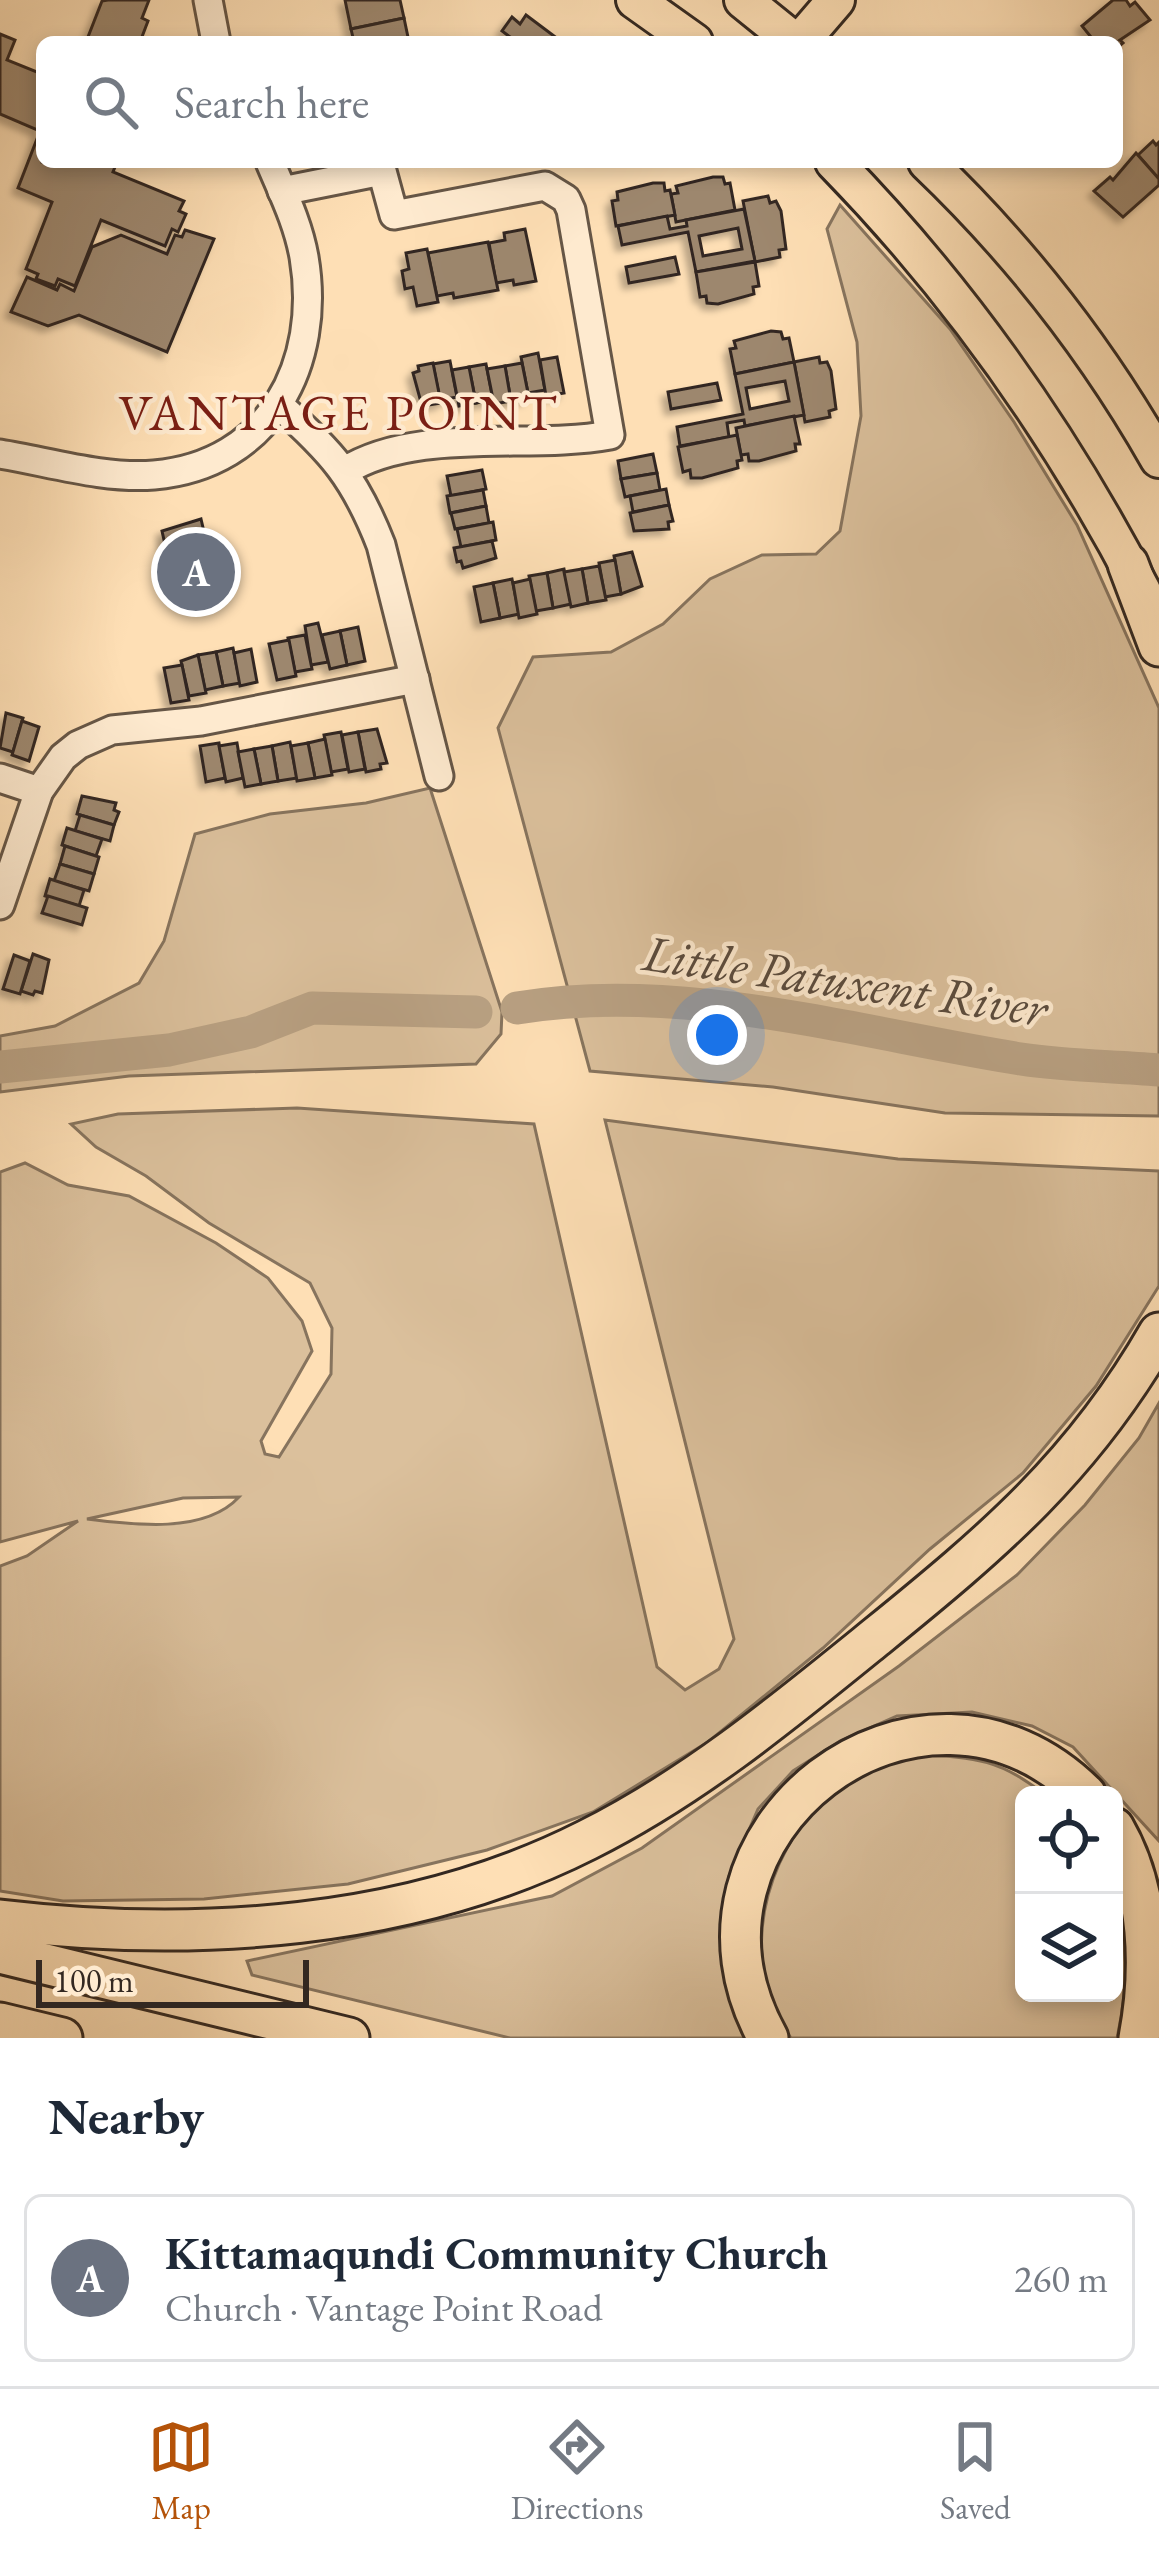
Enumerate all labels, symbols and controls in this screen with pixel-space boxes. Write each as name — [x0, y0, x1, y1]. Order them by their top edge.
search box — [36, 36, 1123, 168]
icon: search — [78, 69, 144, 135]
text: Search here — [174, 73, 369, 131]
district label: VANTAGE POINT — [118, 379, 560, 445]
pin: A — [157, 527, 235, 617]
water label: Little Patuxent River — [637, 919, 1054, 1041]
your location — [687, 1005, 747, 1065]
map controls — [1015, 1786, 1123, 2002]
button: locate — [1015, 1786, 1123, 1894]
button: layers — [1015, 1894, 1123, 2002]
scale bar — [36, 1954, 309, 2007]
text: 100 m — [54, 1959, 134, 2002]
text: Nearby — [48, 2083, 204, 2149]
text: Kittamaqundi Community Church — [165, 2224, 828, 2282]
text: A — [76, 2253, 104, 2304]
text: 260 m — [1014, 2253, 1108, 2304]
text: Church · Vantage Point Road — [165, 2282, 603, 2333]
tab: Map — [148, 2414, 214, 2529]
tab: Directions — [511, 2414, 644, 2529]
tab: Saved — [940, 2414, 1011, 2529]

